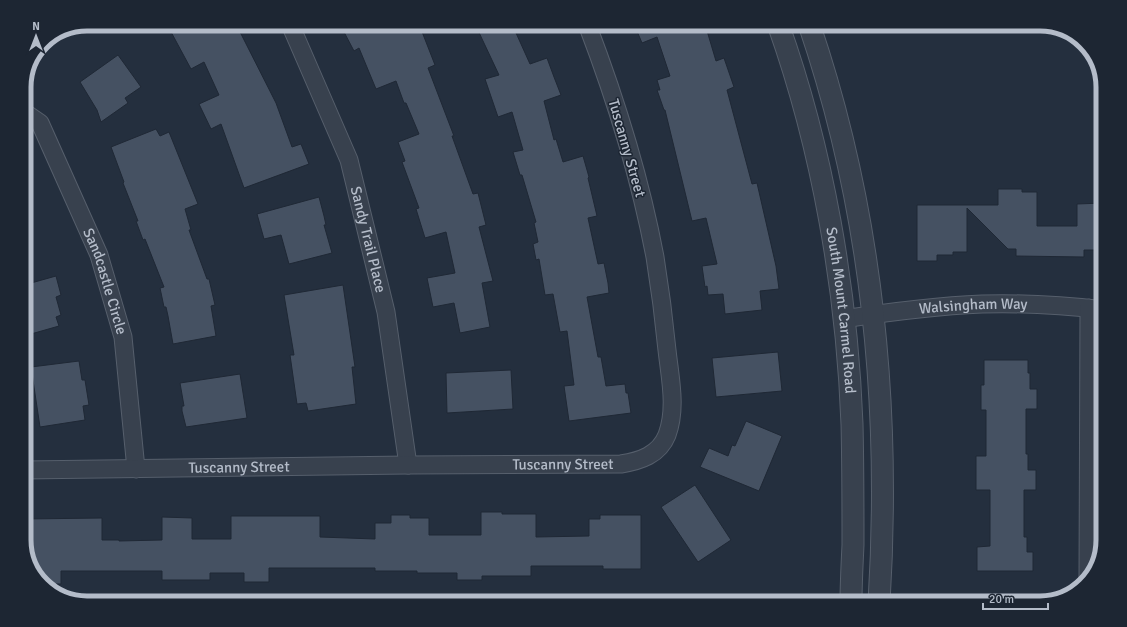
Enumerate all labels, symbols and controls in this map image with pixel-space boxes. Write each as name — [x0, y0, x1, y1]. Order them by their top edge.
north arrow — [16, 16, 56, 56]
text: N — [32, 20, 40, 33]
street label: Tuscanny Street — [604, 97, 650, 199]
street label: Sandy Trail Place — [347, 184, 390, 294]
street label: Sandcastle Circle — [79, 225, 131, 337]
street label: South Mount Carmel Road — [822, 226, 860, 394]
street label: Walsingham Way — [918, 295, 1028, 318]
street label: Tuscanny Street — [512, 455, 614, 474]
street label: Tuscanny Street — [188, 458, 290, 477]
scale bar — [983, 585, 1048, 611]
text: 20 m — [989, 592, 1014, 607]

